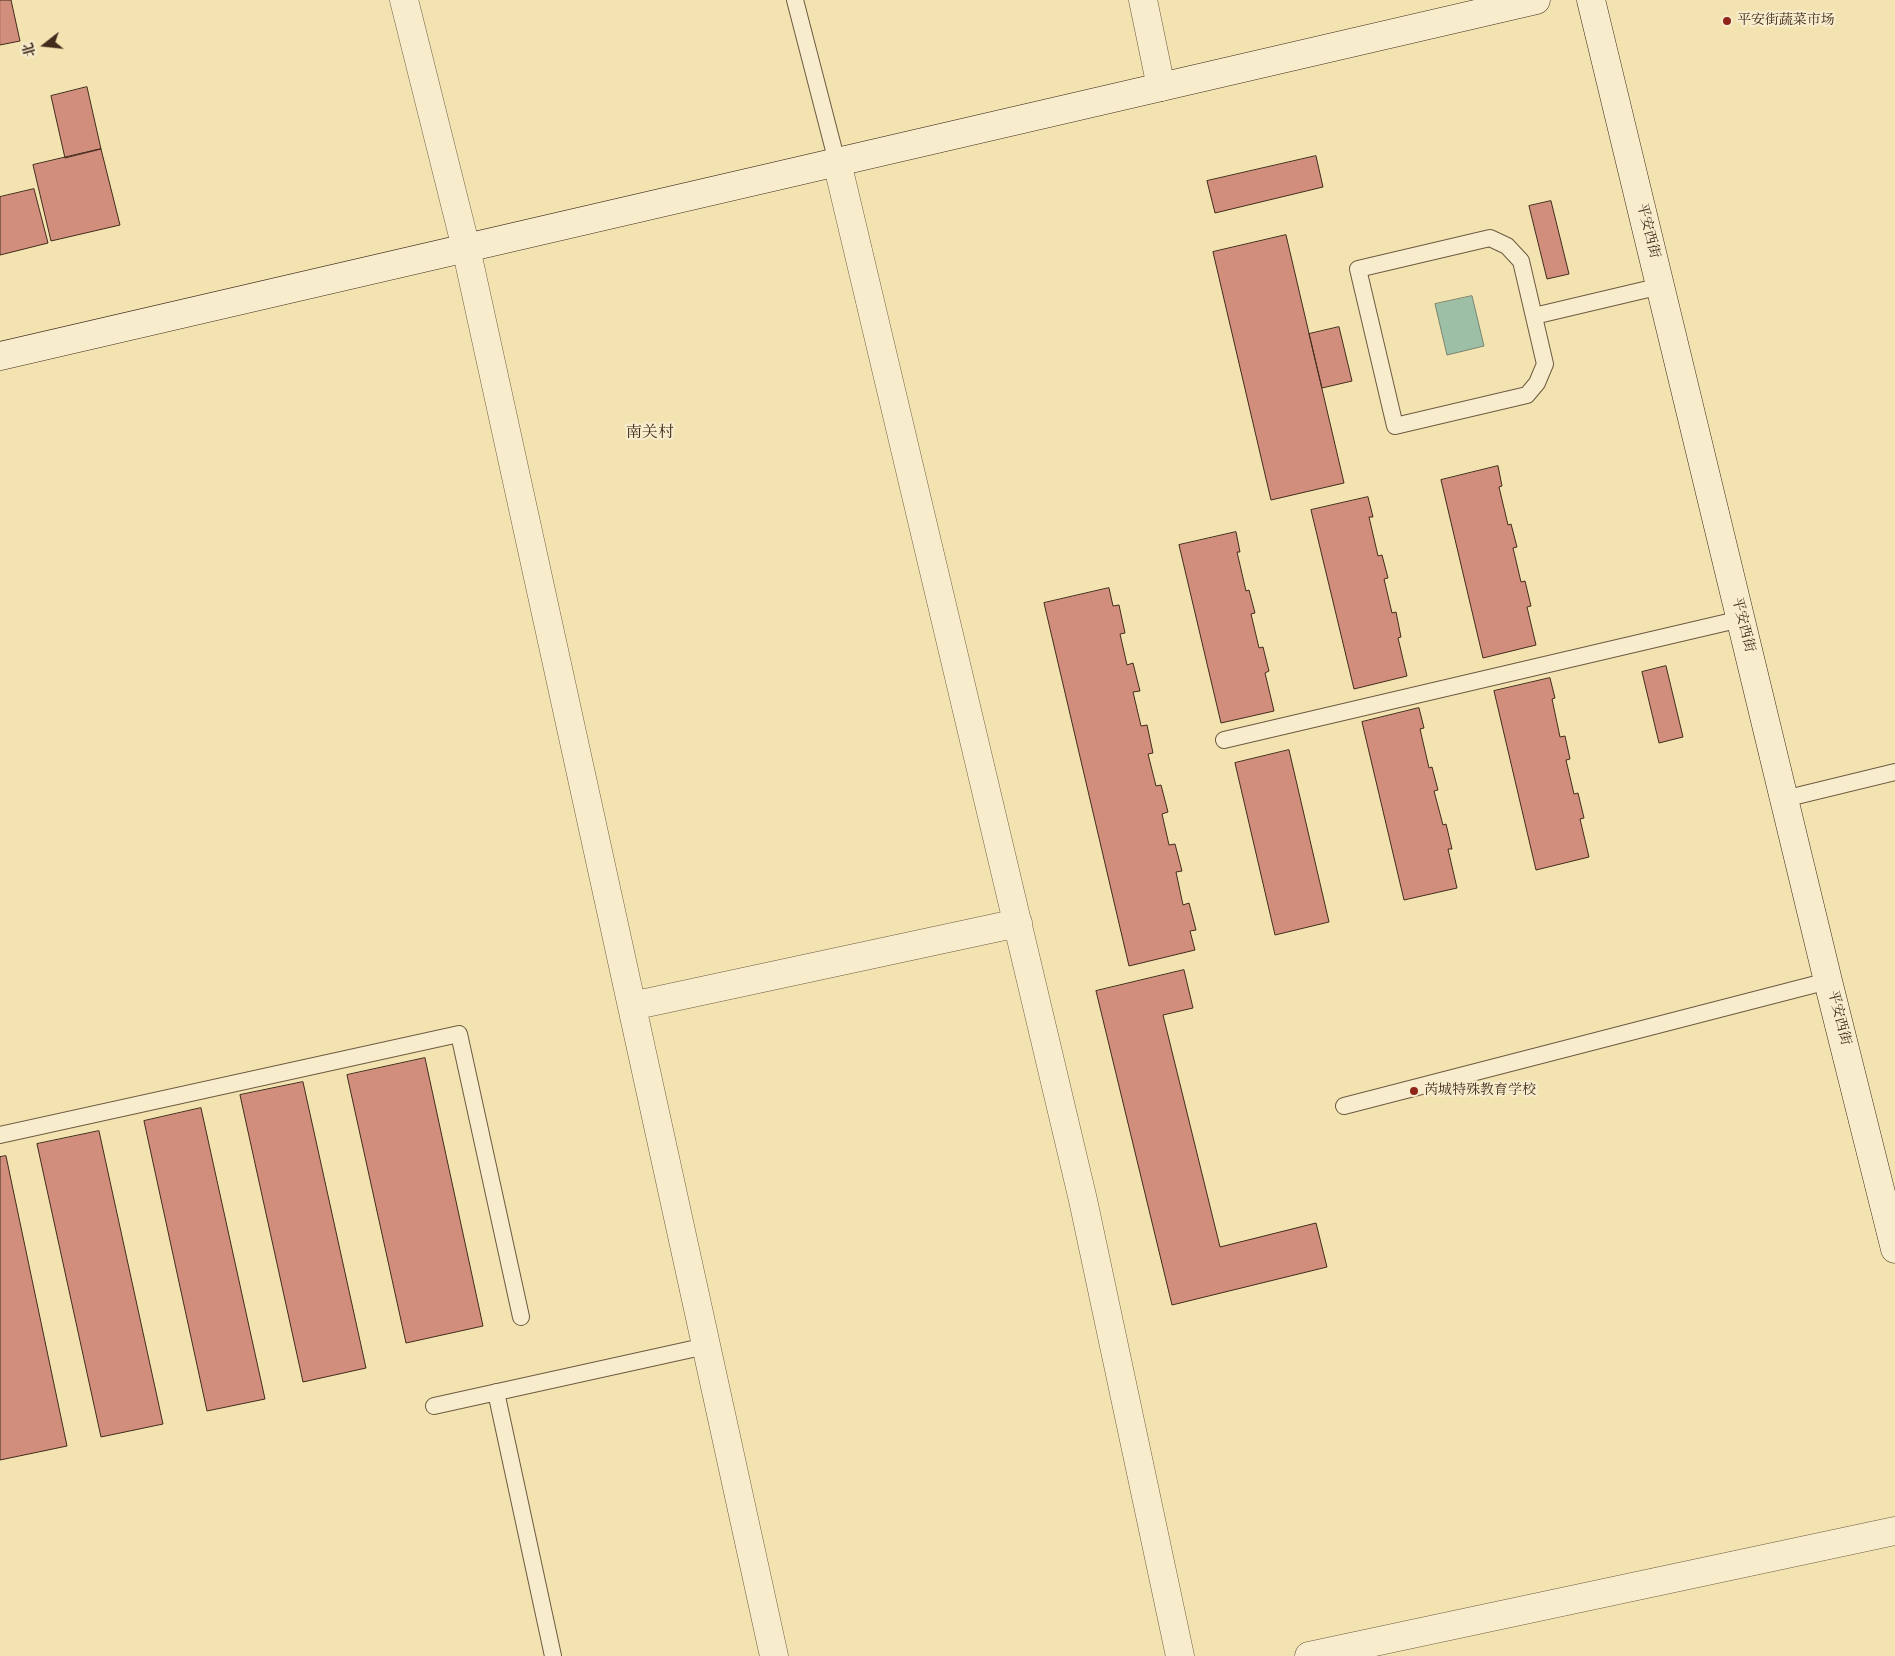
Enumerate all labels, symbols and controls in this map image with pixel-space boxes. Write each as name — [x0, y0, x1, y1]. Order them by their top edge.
place label: 平安街蔬菜市场 — [1737, 13, 1835, 29]
marker: 平安街蔬菜市场 — [1721, 15, 1733, 27]
north arrow — [20, 20, 70, 70]
text: 北 — [19, 40, 41, 59]
street label: 平安西街 — [1632, 202, 1662, 260]
district label: 南关村 — [626, 424, 674, 444]
street label: 平安西街 — [1727, 596, 1757, 654]
street label: 平安西街 — [1823, 989, 1853, 1047]
place label: 芮城特殊教育学校 — [1424, 1083, 1536, 1099]
marker: 芮城特殊教育学校 — [1408, 1085, 1420, 1097]

